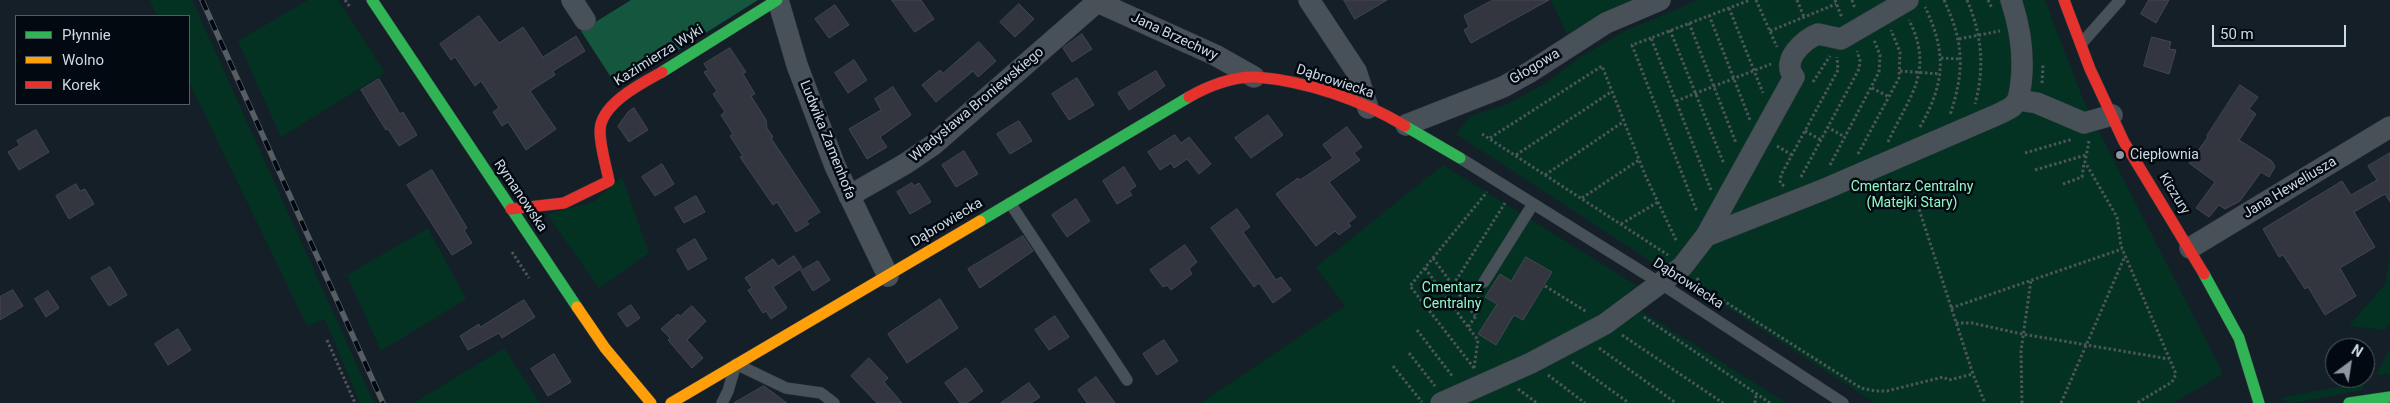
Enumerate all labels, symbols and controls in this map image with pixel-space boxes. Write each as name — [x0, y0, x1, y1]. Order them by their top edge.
street label: Jana Brzechwy — [1128, 10, 1220, 64]
legend — [15, 15, 190, 105]
scale bar — [2215, 15, 2349, 47]
street label: Kazimierza Wyki — [611, 22, 707, 90]
text: 50 m — [2220, 25, 2254, 43]
text: Płynnie — [62, 26, 111, 44]
street label: Władysława Broniewskiego — [906, 44, 1048, 166]
street label: Głogowa — [1507, 46, 1563, 88]
text: Wolno — [62, 51, 104, 69]
street label: Dąbrowiecka — [1294, 62, 1376, 102]
text: Korek — [62, 76, 100, 94]
street label: Ludwika Zamenhofa — [796, 78, 858, 202]
place label: Ciepłownia — [2130, 147, 2199, 163]
marker: Ciepłownia — [2114, 149, 2126, 161]
street label: Jana Heweliusza — [2240, 154, 2340, 222]
street label: Rymanowska — [490, 157, 550, 235]
street label: Kiczury — [2155, 170, 2193, 218]
park label: Cmentarz Centralny (Matejki Stary) — [1851, 179, 1973, 212]
street label: Dąbrowiecka — [908, 195, 986, 251]
street label: Dąbrowiecka — [1650, 255, 1726, 313]
park label: Cmentarz Centralny — [1422, 280, 1482, 312]
north arrow — [2325, 338, 2375, 388]
text: N — [2349, 342, 2366, 360]

